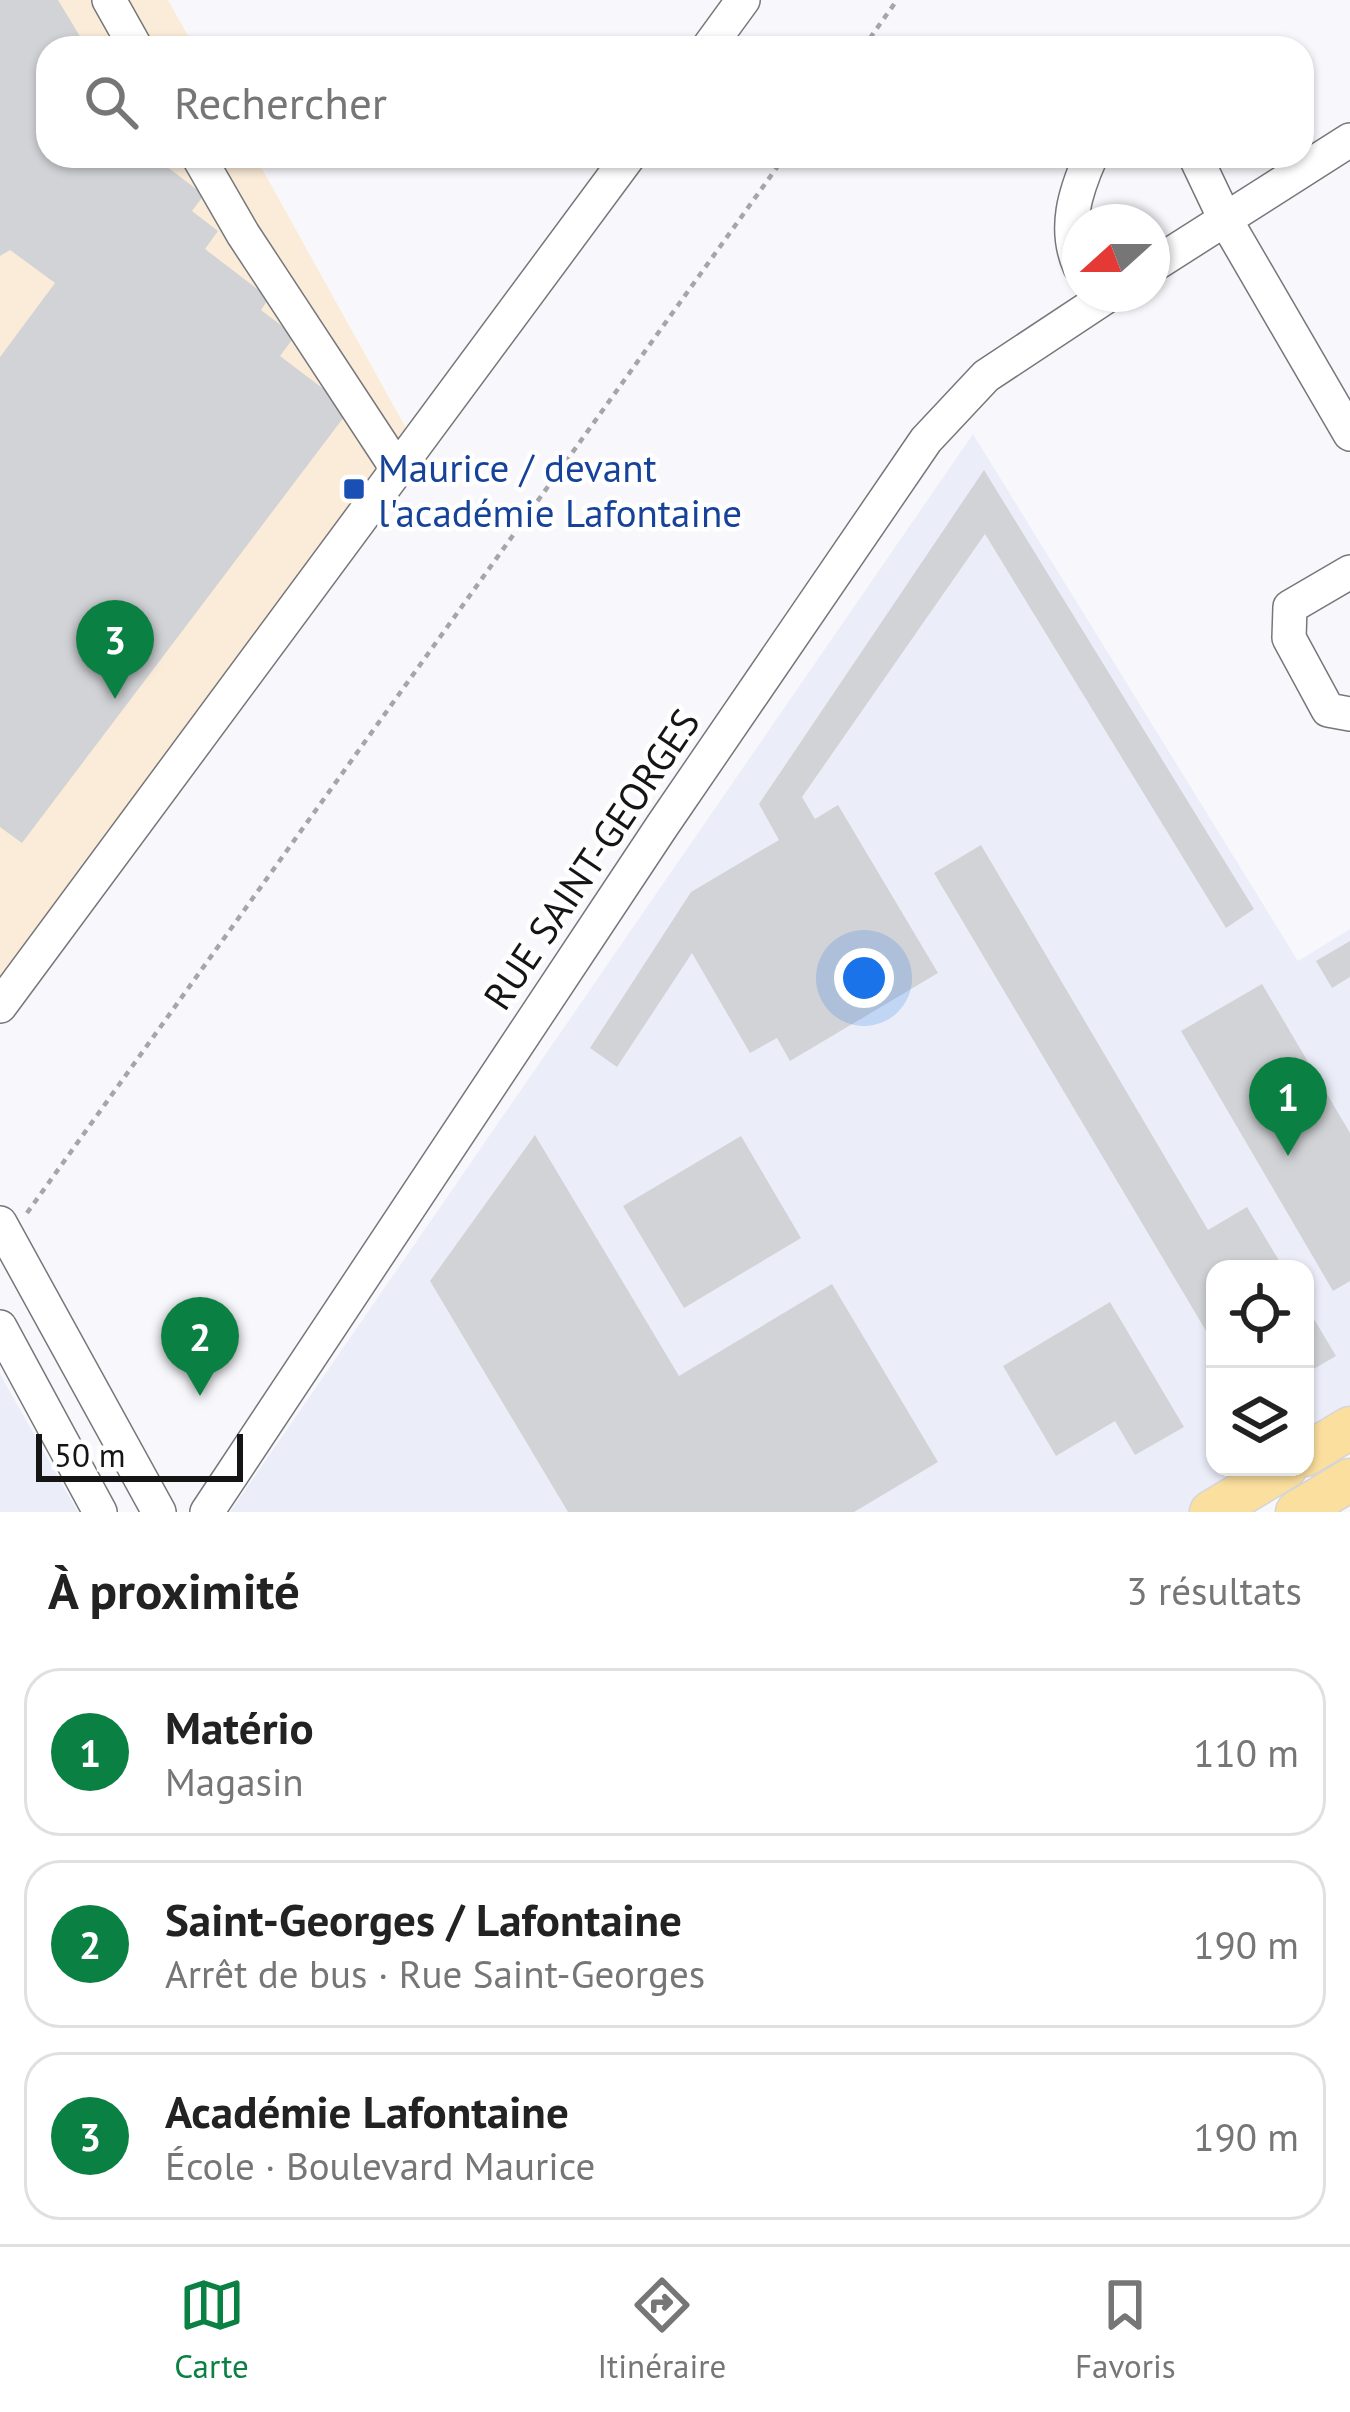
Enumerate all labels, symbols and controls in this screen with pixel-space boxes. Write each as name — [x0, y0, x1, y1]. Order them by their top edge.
search box — [36, 36, 1314, 168]
icon: search — [78, 69, 144, 135]
text: Rechercher — [174, 73, 387, 131]
north arrow — [1062, 204, 1170, 312]
place label: Maurice / devant l'académie Lafontaine — [378, 442, 742, 538]
marker: Maurice / devant l'académie Lafontaine — [341, 476, 367, 502]
pin: 3 — [76, 600, 154, 699]
street label: RUE SAINT-GEORGES — [471, 699, 711, 1019]
your location — [834, 948, 894, 1008]
pin: 1 — [1249, 1057, 1327, 1156]
map controls — [1206, 1260, 1314, 1476]
button: locate — [1206, 1260, 1314, 1368]
pin: 2 — [161, 1297, 239, 1396]
button: layers — [1206, 1368, 1314, 1476]
scale bar — [36, 1428, 243, 1481]
text: 50 m — [54, 1433, 126, 1476]
text: À proximité — [48, 1557, 300, 1623]
text: 3 résultats — [1126, 1565, 1302, 1616]
text: Matério — [165, 1698, 314, 1756]
text: 1 — [79, 1727, 101, 1778]
text: 110 m — [1193, 1727, 1299, 1778]
text: Magasin — [165, 1756, 304, 1807]
text: Saint-Georges / Lafontaine — [165, 1890, 682, 1948]
text: 2 — [79, 1919, 101, 1970]
text: 190 m — [1193, 1919, 1299, 1970]
text: Arrêt de bus · Rue Saint-Georges — [165, 1948, 705, 1999]
text: Académie Lafontaine — [165, 2082, 569, 2140]
text: 3 — [79, 2111, 101, 2162]
text: 190 m — [1193, 2111, 1299, 2162]
text: École · Boulevard Maurice — [165, 2140, 595, 2191]
tab: Carte — [174, 2272, 249, 2387]
tab: Itinéraire — [597, 2272, 726, 2387]
tab: Favoris — [1075, 2272, 1176, 2387]

